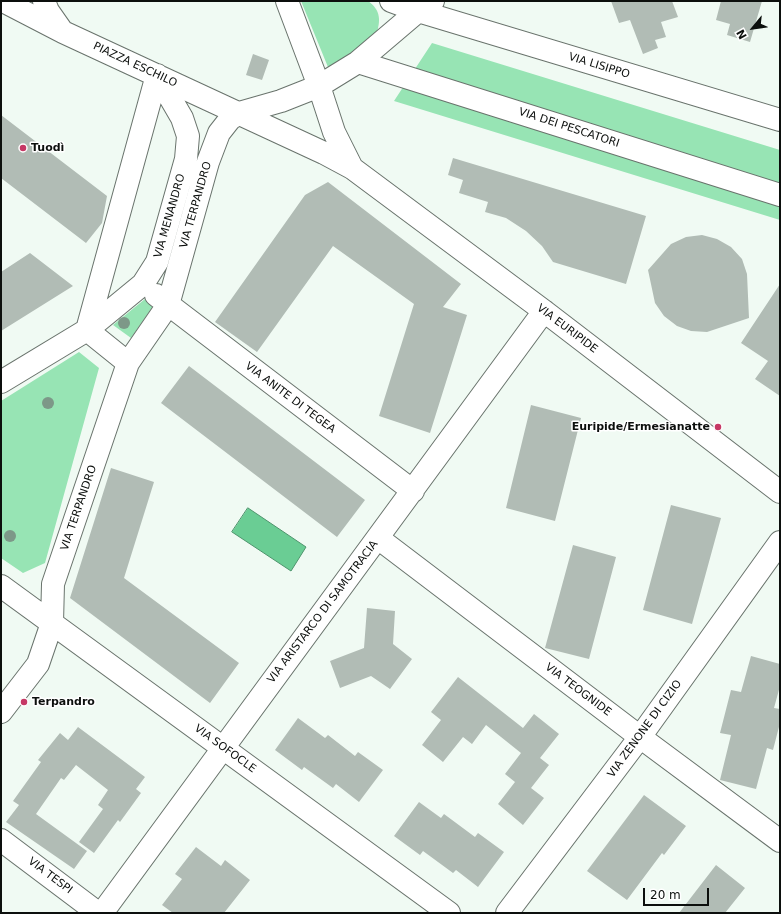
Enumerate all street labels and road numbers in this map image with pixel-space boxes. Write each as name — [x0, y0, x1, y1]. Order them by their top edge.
street label: PIAZZA ESCHILO — [91, 40, 179, 90]
street label: VIA LISIPPO — [567, 50, 631, 82]
street label: VIA DEI PESCATORI — [517, 105, 621, 151]
street label: VIA TERPANDRO — [177, 160, 215, 250]
street label: VIA MENANDRO — [152, 172, 188, 260]
street label: VIA EURIPIDE — [534, 302, 600, 356]
street label: VIA ANITE DI TEGEA — [242, 360, 338, 436]
street label: VIA TERPANDRO — [58, 464, 100, 552]
street label: VIA ARISTARCO DI SAMOTRACIA — [265, 538, 381, 686]
street label: VIA TEOGNIDE — [542, 661, 614, 719]
street label: VIA ZENONE DI CIZIO — [605, 678, 685, 780]
street label: VIA SOFOCLE — [192, 722, 258, 776]
street label: VIA TESPI — [25, 855, 75, 897]

